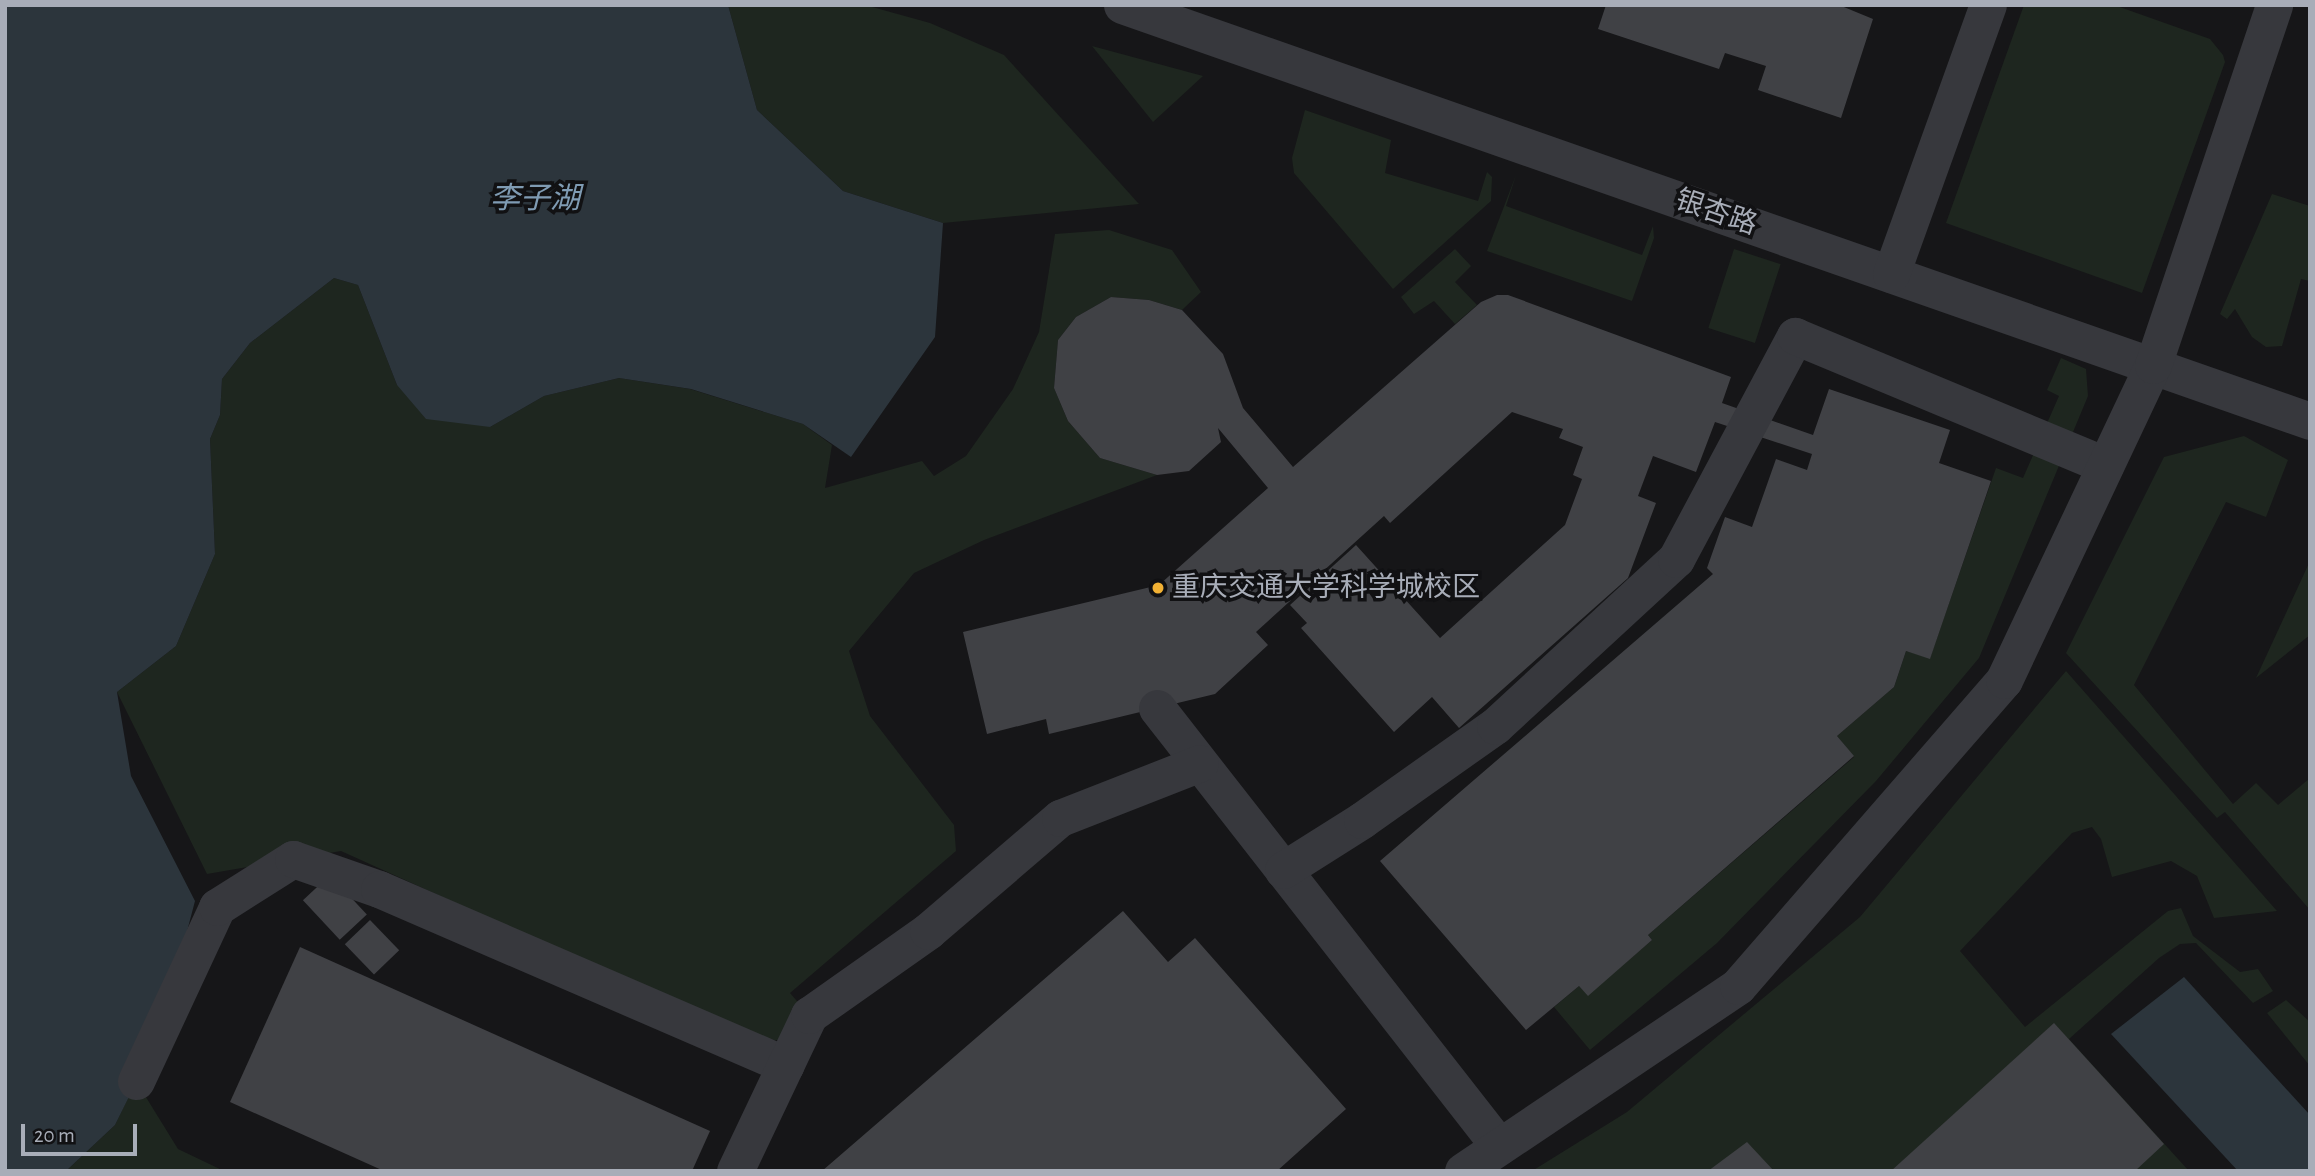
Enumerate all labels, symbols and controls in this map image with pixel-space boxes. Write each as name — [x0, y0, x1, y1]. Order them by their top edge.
water label: 李子湖 — [490, 181, 580, 217]
street label: 银杏路 — [1671, 183, 1761, 243]
place label: 重庆交通大学科学城校区 — [1172, 571, 1480, 605]
marker: 重庆交通大学科学城校区 — [1150, 580, 1166, 596]
scale bar — [24, 1110, 140, 1154]
text: 20 m — [34, 1125, 75, 1146]

